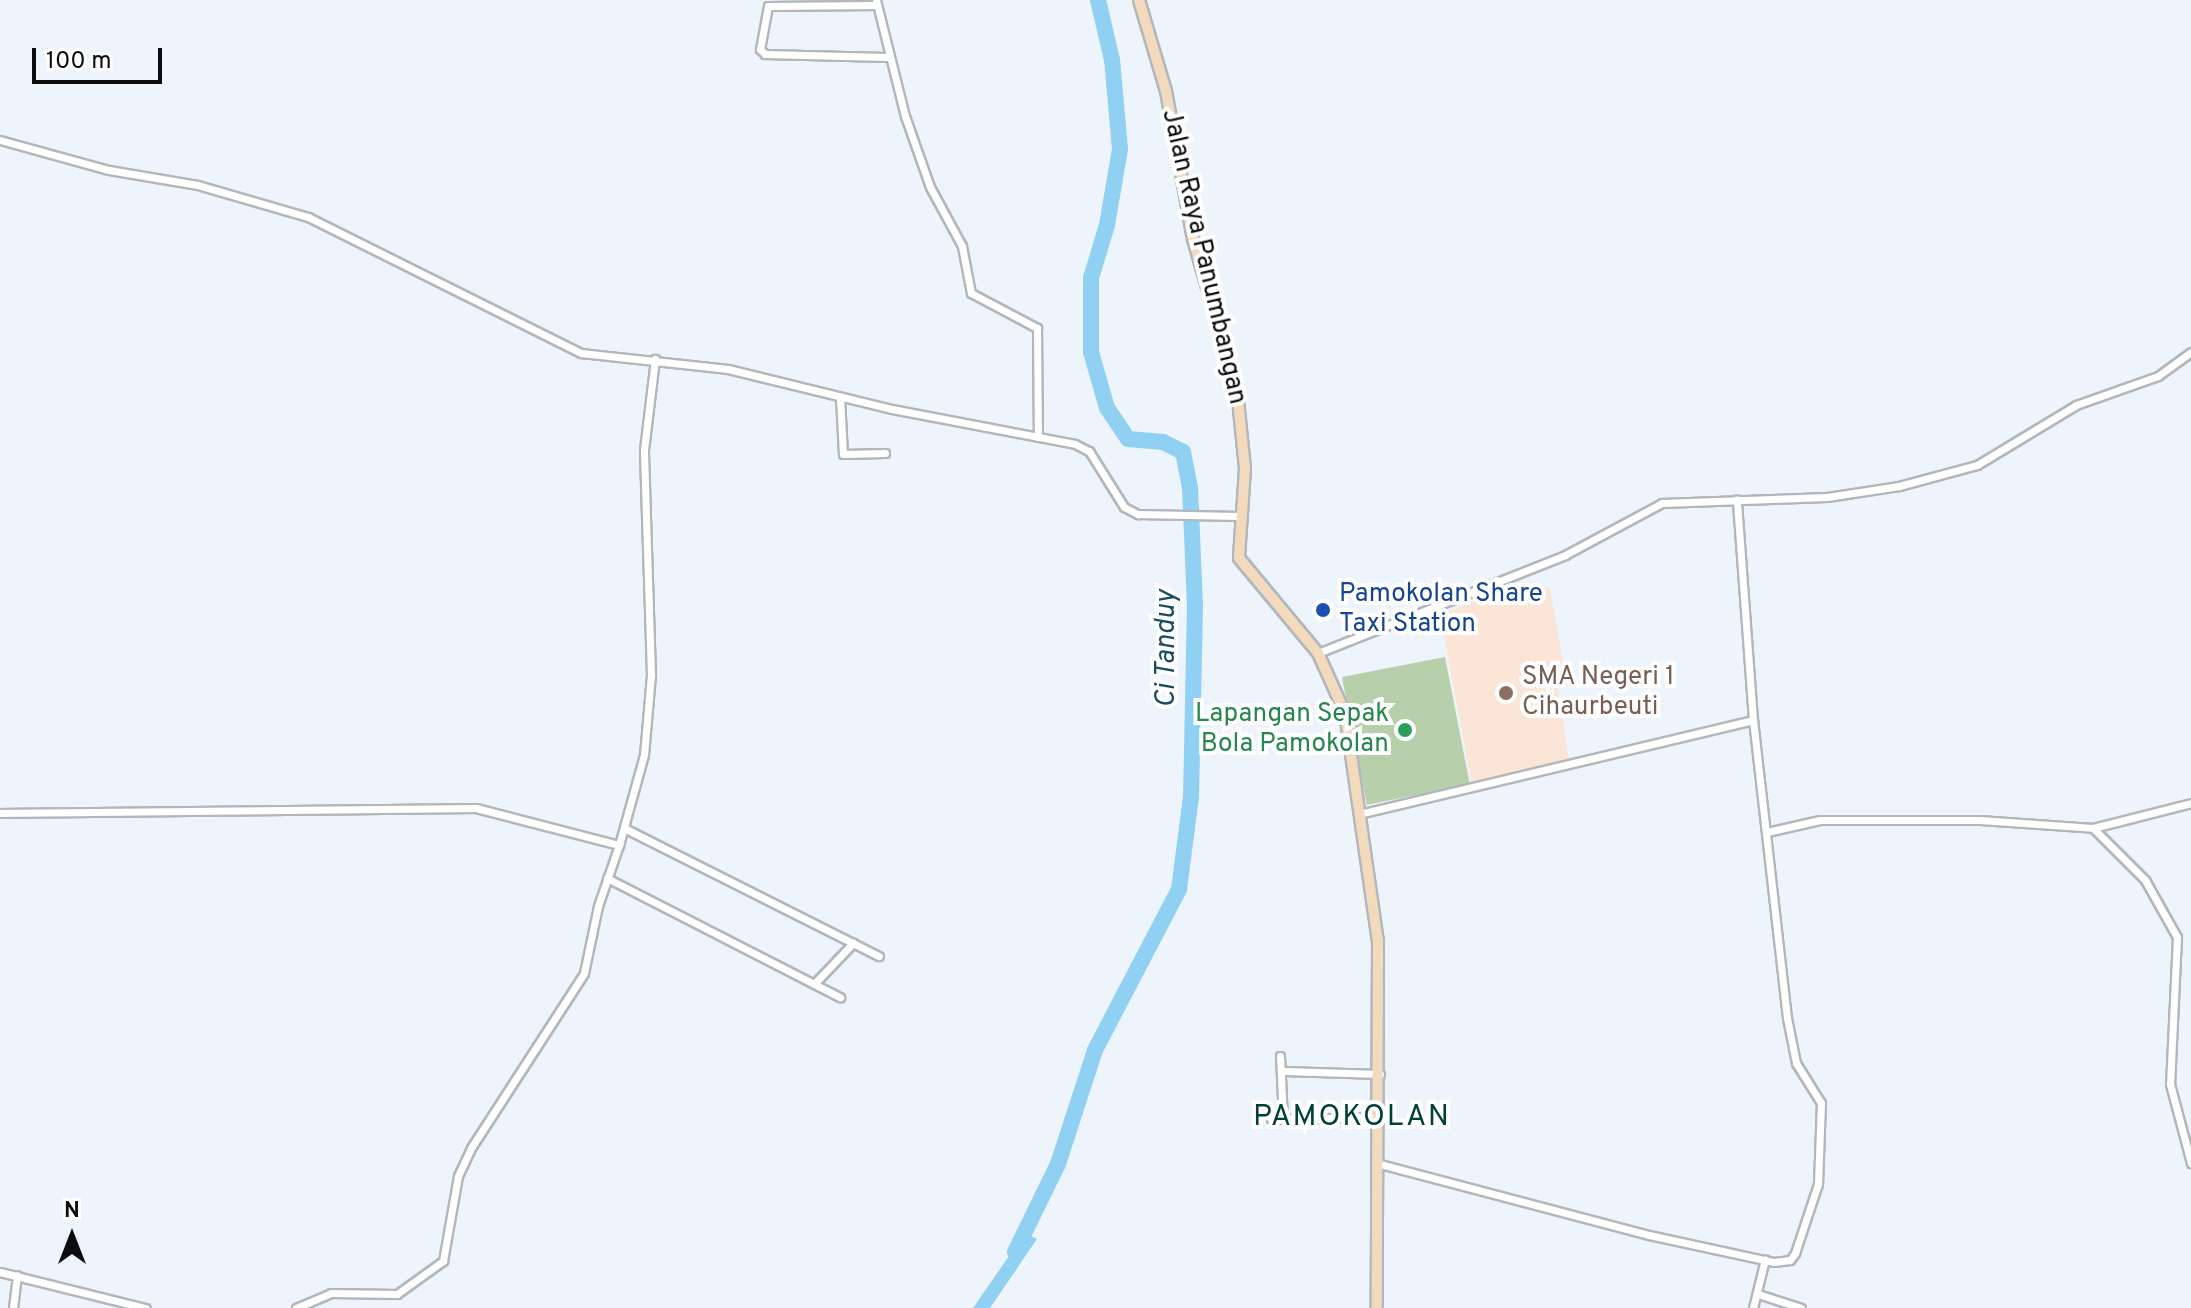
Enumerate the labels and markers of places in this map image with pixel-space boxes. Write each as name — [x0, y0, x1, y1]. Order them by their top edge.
place label: Pamokolan Share Taxi Station — [1339, 579, 1543, 640]
marker: Pamokolan Share Taxi Station — [1314, 601, 1332, 619]
place label: SMA Negeri 1 Cihaurbeuti — [1522, 662, 1676, 724]
marker: SMA Negeri 1 Cihaurbeuti — [1497, 684, 1515, 702]
place label: Lapangan Sepak Bola Pamokolan — [1195, 699, 1389, 760]
marker: Lapangan Sepak Bola Pamokolan — [1396, 721, 1414, 739]

